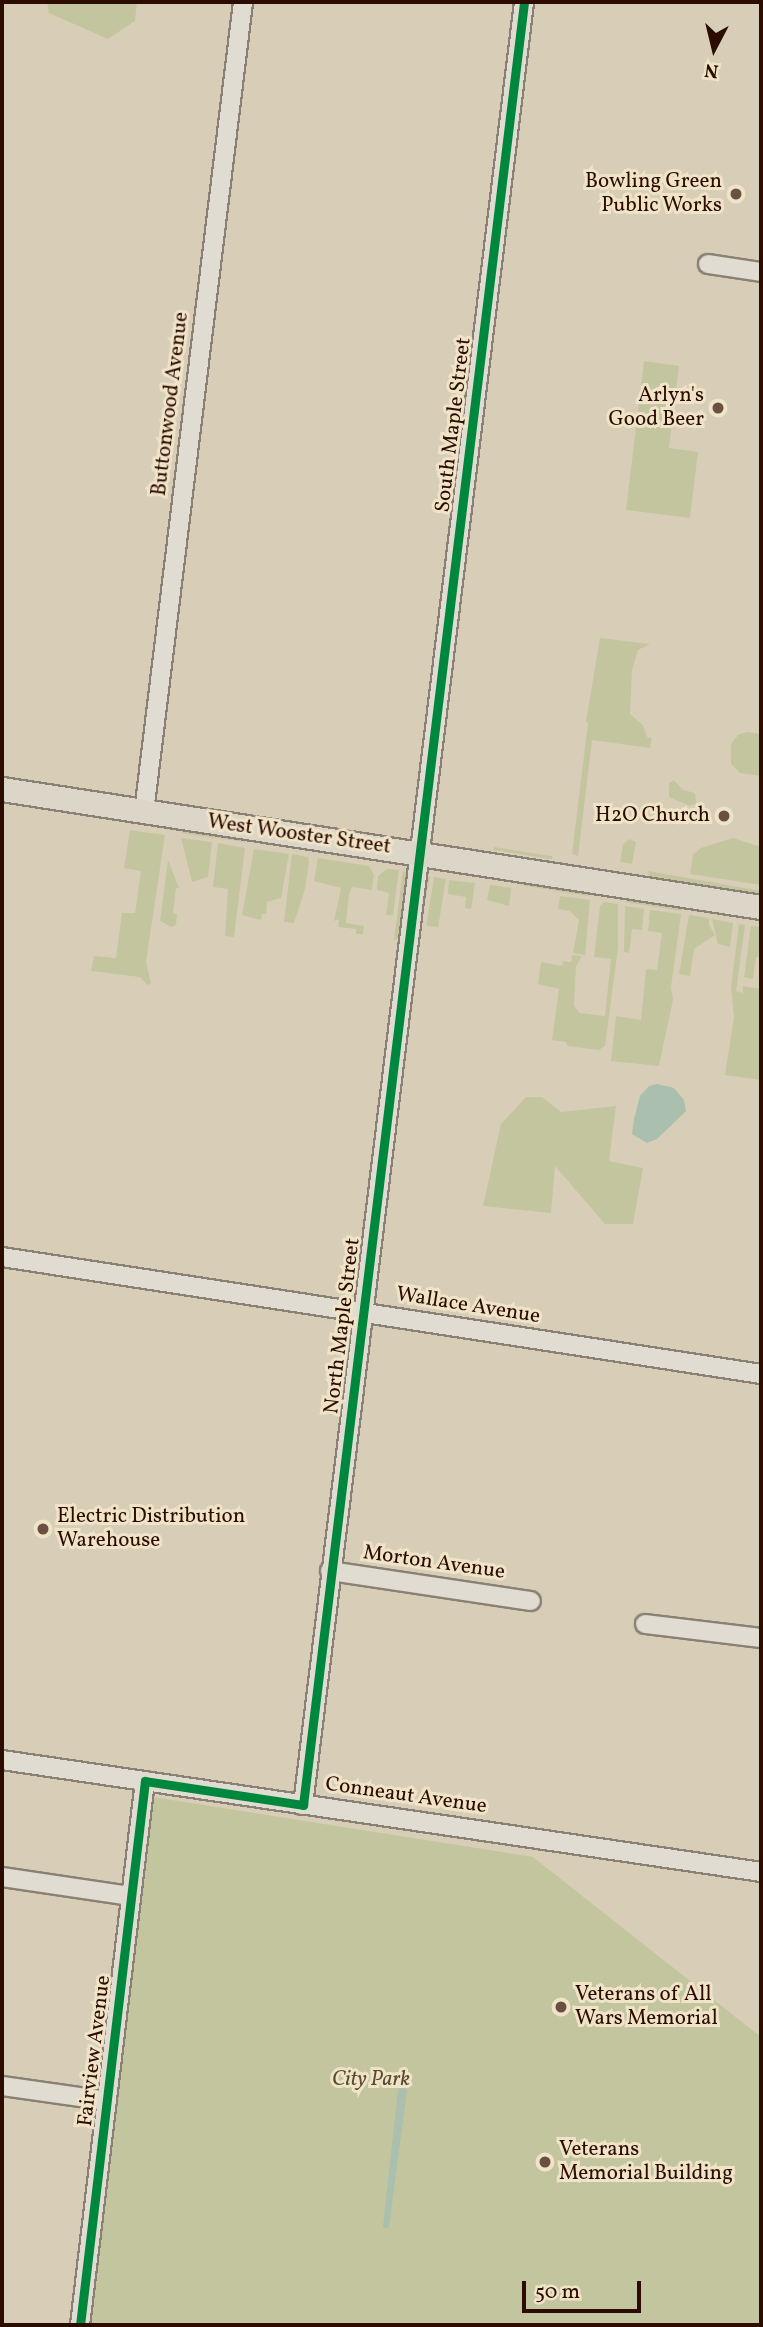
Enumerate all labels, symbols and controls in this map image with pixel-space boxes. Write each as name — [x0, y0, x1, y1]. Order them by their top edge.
north arrow — [679, 14, 749, 84]
text: N — [703, 56, 720, 84]
place label: Bowling Green Public Works — [585, 169, 722, 219]
marker: Bowling Green Public Works — [728, 186, 744, 202]
street label: Buttonwood Avenue — [147, 311, 195, 497]
street label: South Maple Street — [431, 336, 477, 514]
place label: Arlyn's Good Beer — [608, 383, 704, 433]
marker: Arlyn's Good Beer — [710, 400, 726, 416]
place label: H2O Church — [595, 803, 710, 829]
marker: H2O Church — [716, 808, 732, 824]
street label: West Wooster Street — [205, 810, 393, 860]
street label: North Maple Street — [320, 1237, 366, 1415]
street label: Wallace Avenue — [394, 1282, 542, 1330]
place label: Electric Distribution Warehouse — [57, 1504, 245, 1554]
marker: Electric Distribution Warehouse — [35, 1521, 51, 1537]
street label: Morton Avenue — [362, 1541, 506, 1585]
street label: Conneaut Avenue — [324, 1772, 488, 1820]
street label: Fairview Avenue — [73, 1974, 117, 2128]
place label: Veterans of All Wars Memorial — [575, 1982, 718, 2032]
marker: Veterans of All Wars Memorial — [553, 1999, 569, 2015]
park label: City Park — [332, 2067, 410, 2093]
place label: Veterans Memorial Building — [559, 2137, 733, 2187]
marker: Veterans Memorial Building — [537, 2154, 553, 2170]
scale bar — [525, 2268, 644, 2312]
text: 50 m — [535, 2278, 580, 2307]

